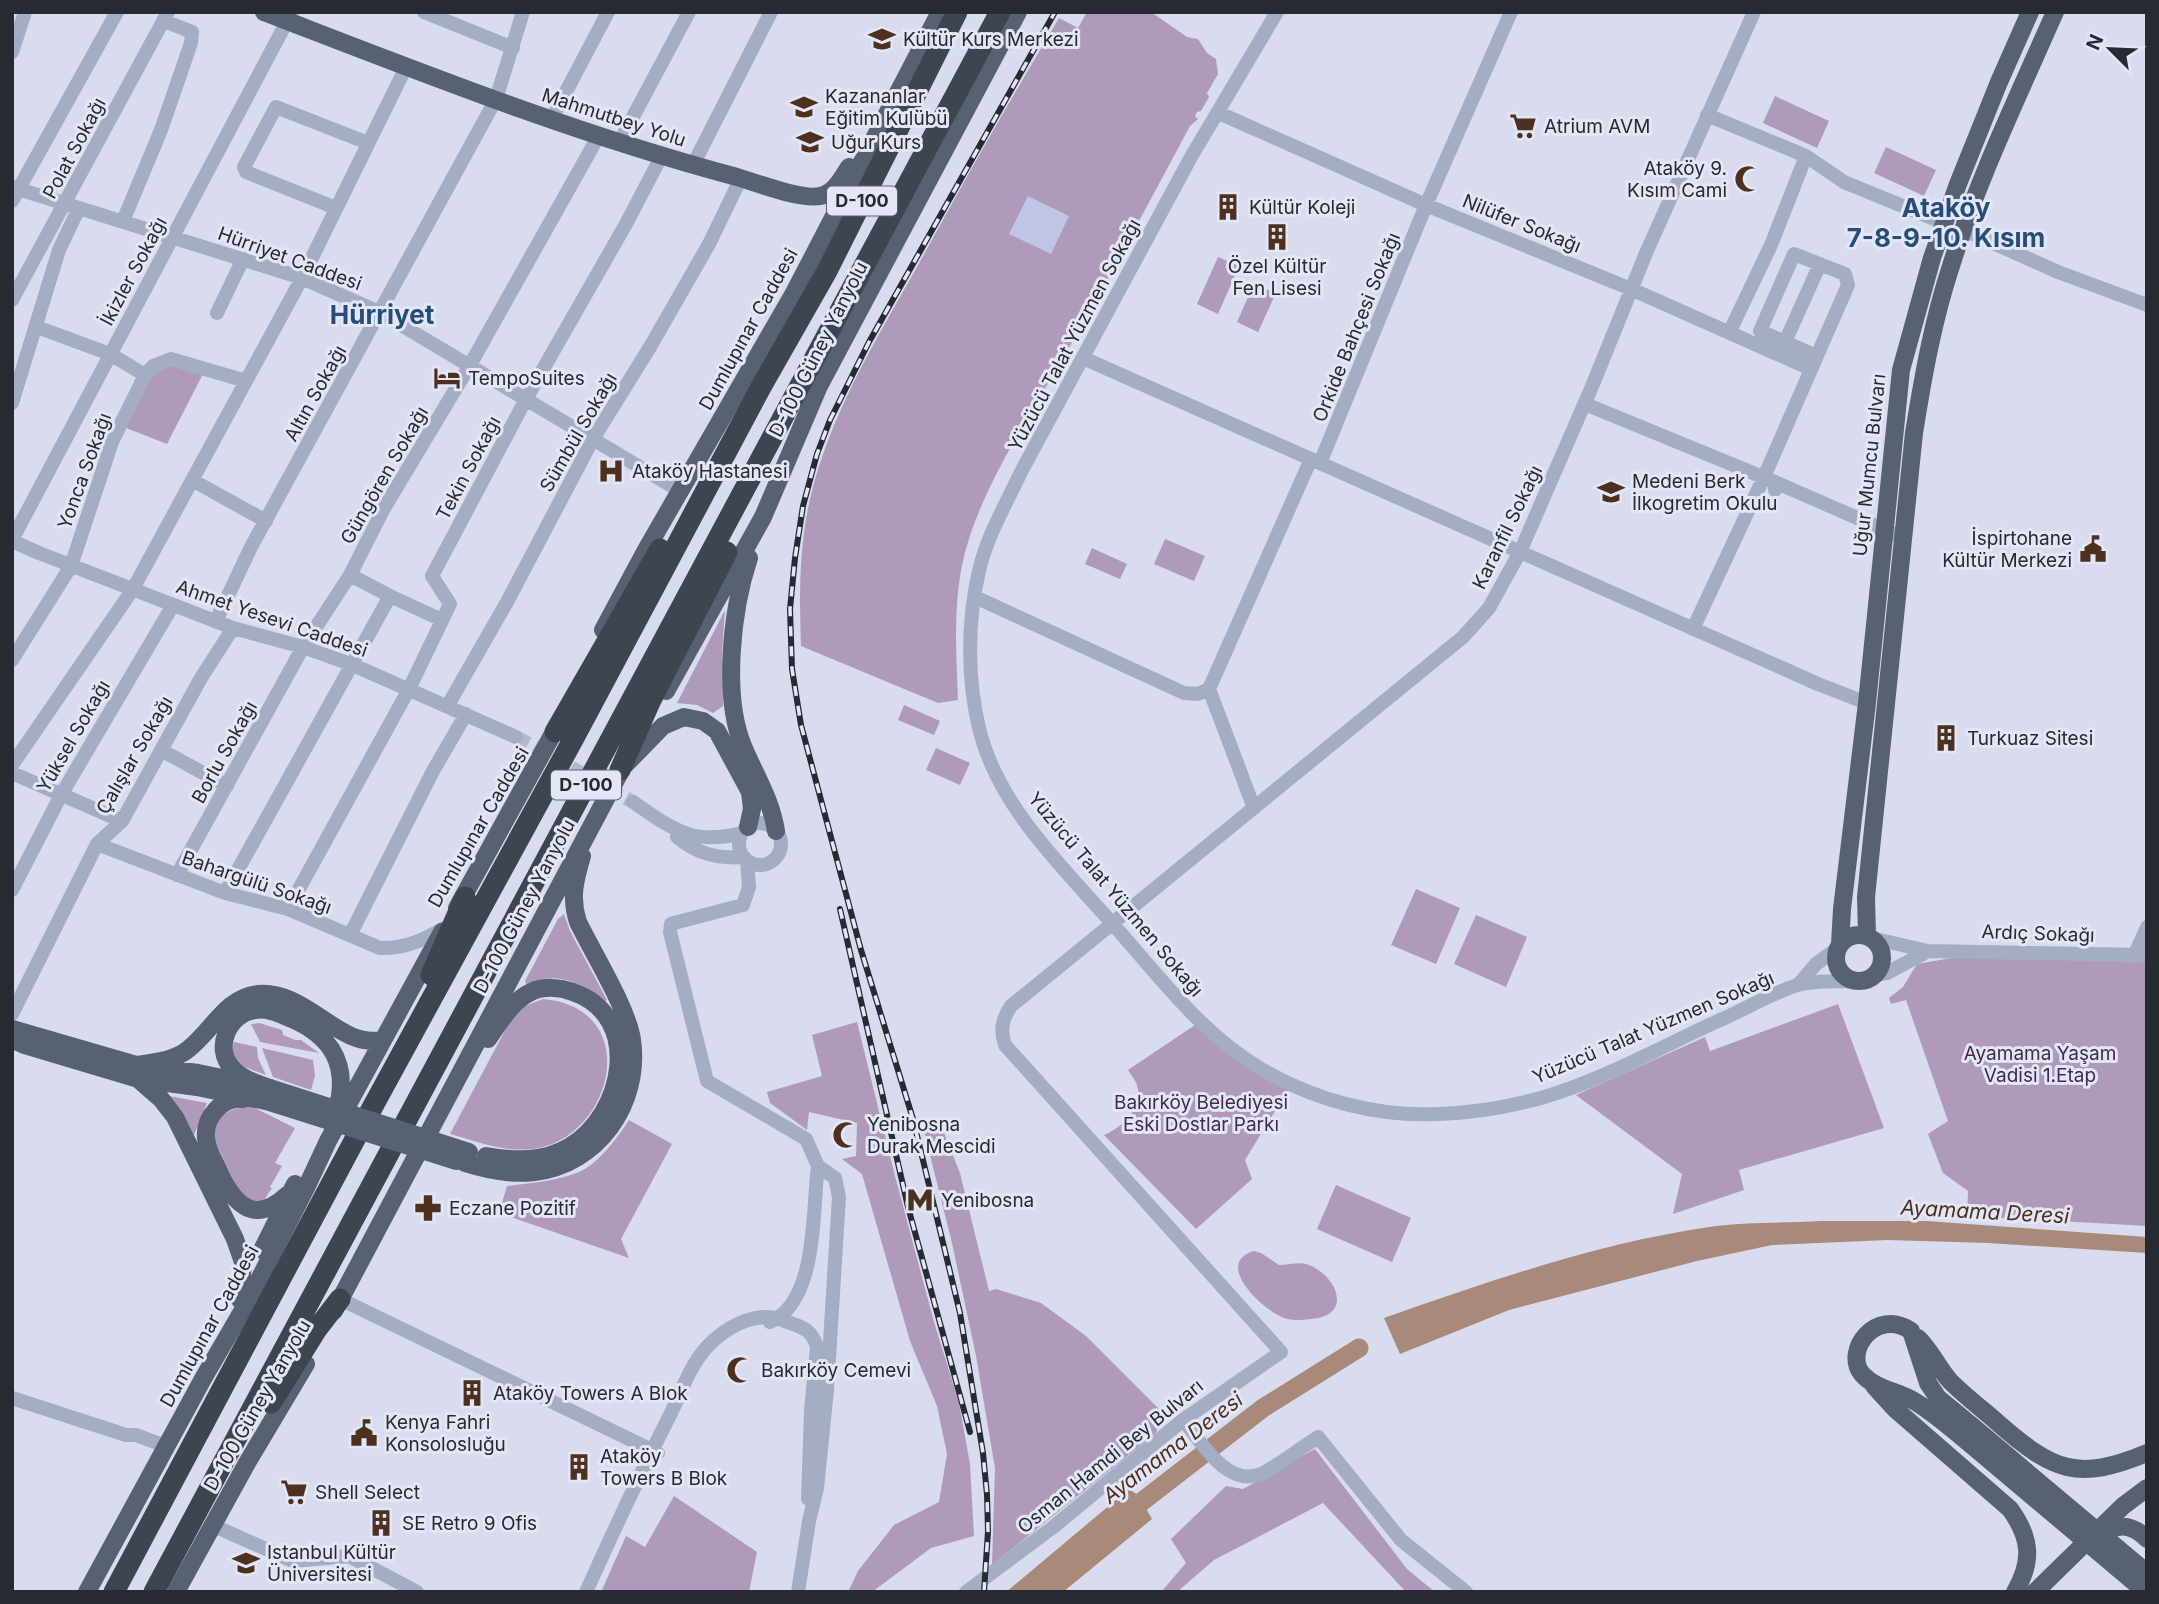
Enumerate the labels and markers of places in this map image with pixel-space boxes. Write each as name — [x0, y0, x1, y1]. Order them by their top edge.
school or university icon: Kültür Kurs Merkezi — [867, 24, 897, 54]
place label: Kültür Kurs Merkezi — [903, 28, 1079, 51]
place label: Kazananlar Eğitim Kulübü — [825, 85, 948, 130]
school or university icon: Kazananlar Eğitim Kulübü — [789, 92, 819, 122]
supermarket icon: Atrium AVM — [1508, 111, 1538, 141]
place label: Atrium AVM — [1544, 115, 1650, 138]
school or university icon: Uğur Kurs — [795, 127, 825, 157]
place label: Uğur Kurs — [831, 131, 921, 154]
place label: Ataköy 9. Kısım Cami — [1627, 157, 1727, 202]
mosque icon: Ataköy 9. Kısım Cami — [1733, 164, 1763, 194]
building icon: Kültür Koleji — [1213, 192, 1243, 222]
place label: Kültür Koleji — [1249, 196, 1355, 219]
building icon: Özel Kültür Fen Lisesi — [1262, 222, 1292, 252]
place label: Özel Kültür Fen Lisesi — [1228, 255, 1326, 300]
hotel icon: TempoSuites — [432, 363, 462, 393]
place label: TempoSuites — [468, 367, 585, 390]
hospital icon: Ataköy Hastanesi — [596, 456, 626, 486]
place label: Ataköy Hastanesi — [632, 460, 788, 483]
place label: Medeni Berk İlkogretim Okulu — [1632, 470, 1778, 515]
school or university icon: Medeni Berk İlkogretim Okulu — [1596, 477, 1626, 507]
place label: İspirtohane Kültür Merkezi — [1942, 527, 2072, 572]
public building icon: İspirtohane Kültür Merkezi — [2078, 534, 2108, 564]
building icon: Turkuaz Sitesi — [1931, 723, 1961, 753]
place label: Turkuaz Sitesi — [1967, 727, 2093, 750]
place label: Yenibosna Durak Mescidi — [867, 1113, 996, 1158]
mosque icon: Yenibosna Durak Mescidi — [831, 1120, 861, 1150]
metro station icon: Yenibosna — [905, 1185, 935, 1215]
place label: Yenibosna — [941, 1189, 1034, 1212]
pharmacy icon: Eczane Pozitif — [413, 1193, 443, 1223]
place label: Eczane Pozitif — [449, 1197, 576, 1220]
mosque icon: Bakırköy Cemevi — [725, 1355, 755, 1385]
place label: Bakırköy Cemevi — [761, 1359, 911, 1382]
building icon: Ataköy Towers A Blok — [457, 1378, 487, 1408]
place label: Ataköy Towers A Blok — [493, 1382, 688, 1405]
place label: Kenya Fahri Konsolosluğu — [385, 1411, 506, 1456]
public building icon: Kenya Fahri Konsolosluğu — [349, 1418, 379, 1448]
place label: Ataköy Towers B Blok — [600, 1445, 728, 1490]
building icon: Ataköy Towers B Blok — [564, 1452, 594, 1482]
supermarket icon: Shell Select — [279, 1477, 309, 1507]
place label: Shell Select — [315, 1481, 420, 1504]
building icon: SE Retro 9 Ofis — [366, 1508, 396, 1538]
place label: SE Retro 9 Ofis — [402, 1512, 537, 1535]
place label: Istanbul Kültür Üniversitesi — [267, 1541, 396, 1586]
school or university icon: Istanbul Kültür Üniversitesi — [231, 1548, 261, 1578]

